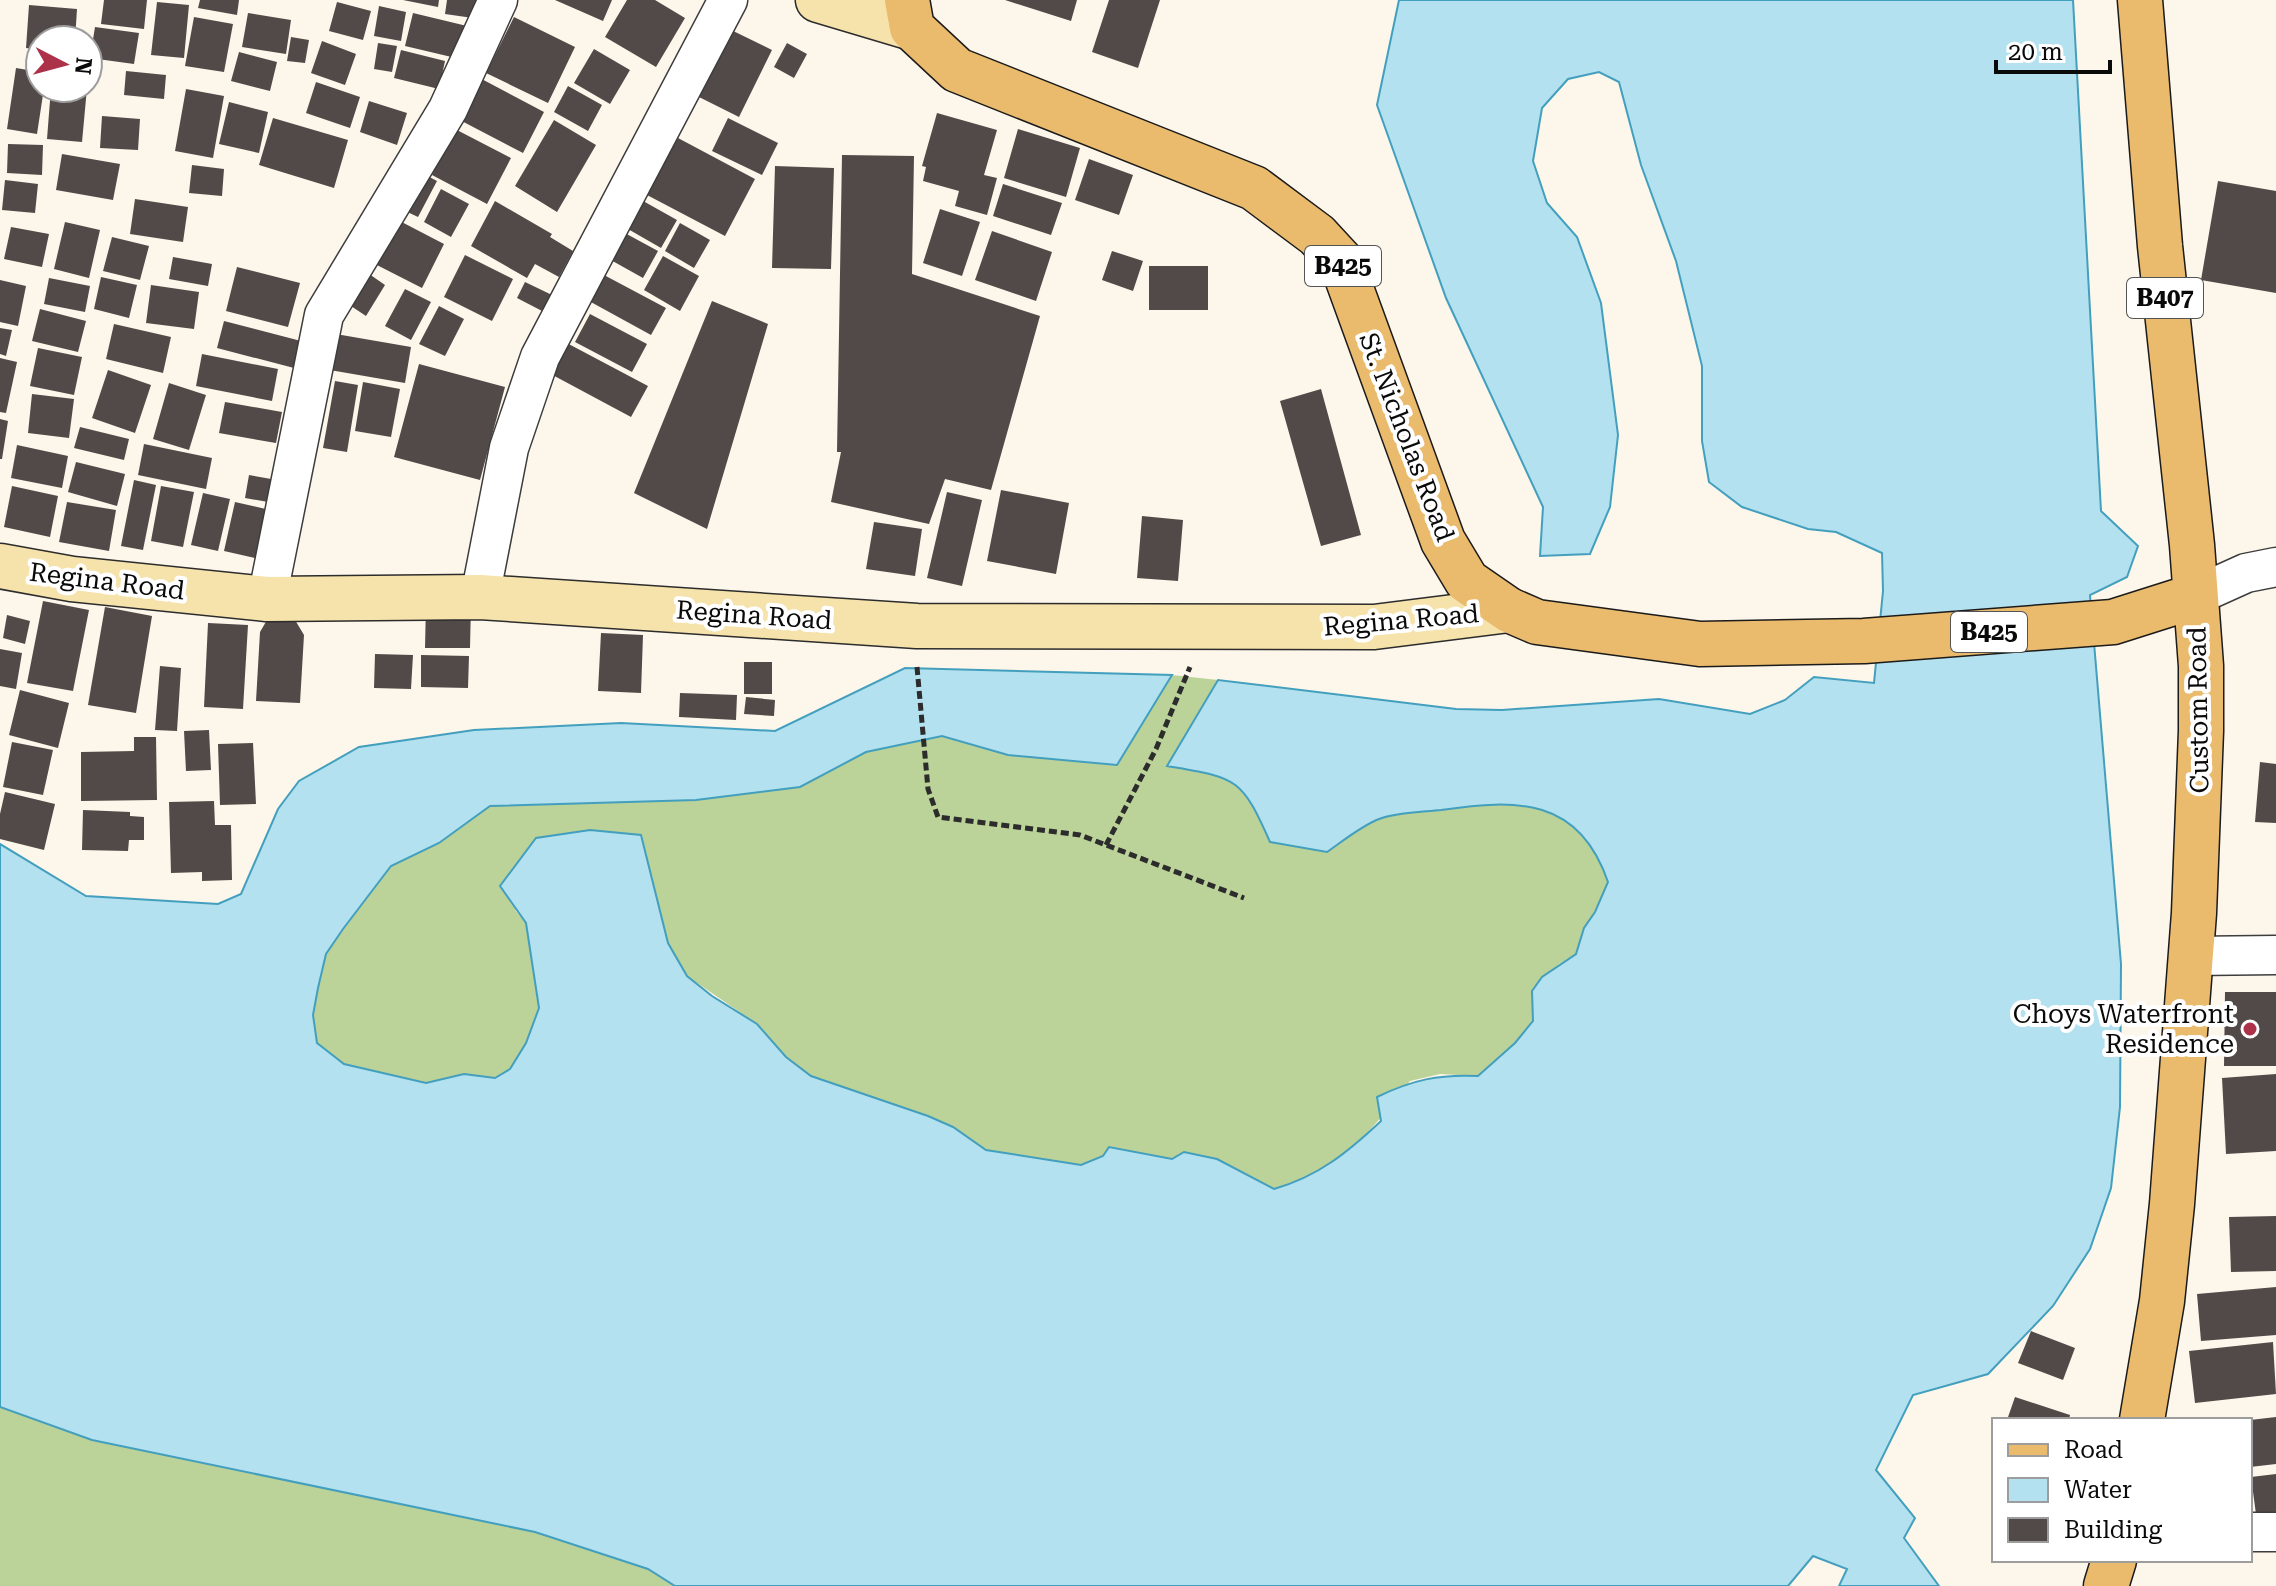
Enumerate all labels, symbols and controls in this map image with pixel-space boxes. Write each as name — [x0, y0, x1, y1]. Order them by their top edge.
north arrow — [24, 24, 104, 104]
scale bar — [1996, 24, 2110, 74]
text: 20 m — [2008, 38, 2063, 66]
text: N — [70, 56, 97, 76]
road number: B425 — [1305, 246, 1381, 286]
road number: B407 — [2127, 278, 2203, 318]
street label: St. Nicholas Road — [1353, 329, 1461, 546]
street label: Regina Road — [28, 557, 187, 605]
street label: Regina Road — [675, 595, 833, 635]
street label: Regina Road — [1322, 598, 1480, 642]
road number: B425 — [1951, 612, 2027, 652]
street label: Custom Road — [2182, 626, 2214, 794]
place label: Choys Waterfront Residence — [2013, 999, 2234, 1059]
marker: Choys Waterfront Residence — [2241, 1020, 2259, 1038]
legend — [1992, 1418, 2252, 1562]
text: Road — [2064, 1436, 2123, 1464]
text: Water — [2064, 1476, 2132, 1504]
text: Building — [2064, 1516, 2162, 1544]

